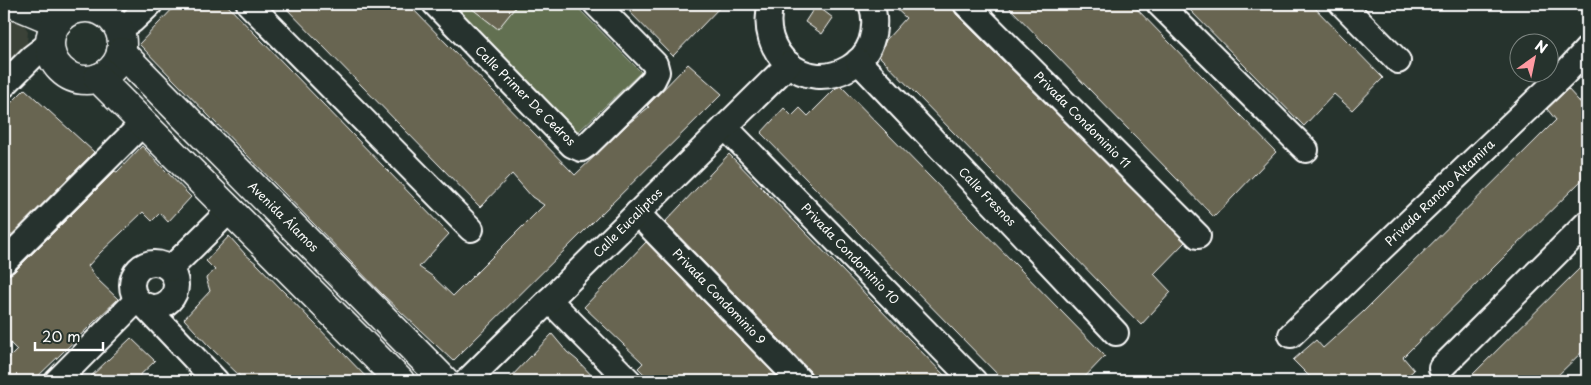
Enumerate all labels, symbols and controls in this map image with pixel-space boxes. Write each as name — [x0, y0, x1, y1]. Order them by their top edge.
north arrow — [1508, 32, 1558, 82]
text: N — [1531, 35, 1552, 59]
street label: Calle Primer De Cedros — [471, 41, 580, 150]
street label: Privada Condominio 11 — [1030, 67, 1135, 172]
street label: Privada Rancho Altamira — [1380, 135, 1498, 250]
street label: Calle Fresnos — [955, 163, 1021, 230]
street label: Avenida Álamos — [244, 177, 323, 256]
street label: Calle Eucaliptos — [589, 183, 666, 261]
street label: Privada Condominio 10 — [798, 199, 904, 308]
street label: Privada Condominio 9 — [669, 244, 770, 348]
scale bar — [35, 320, 102, 352]
text: 20 m — [42, 324, 81, 347]

